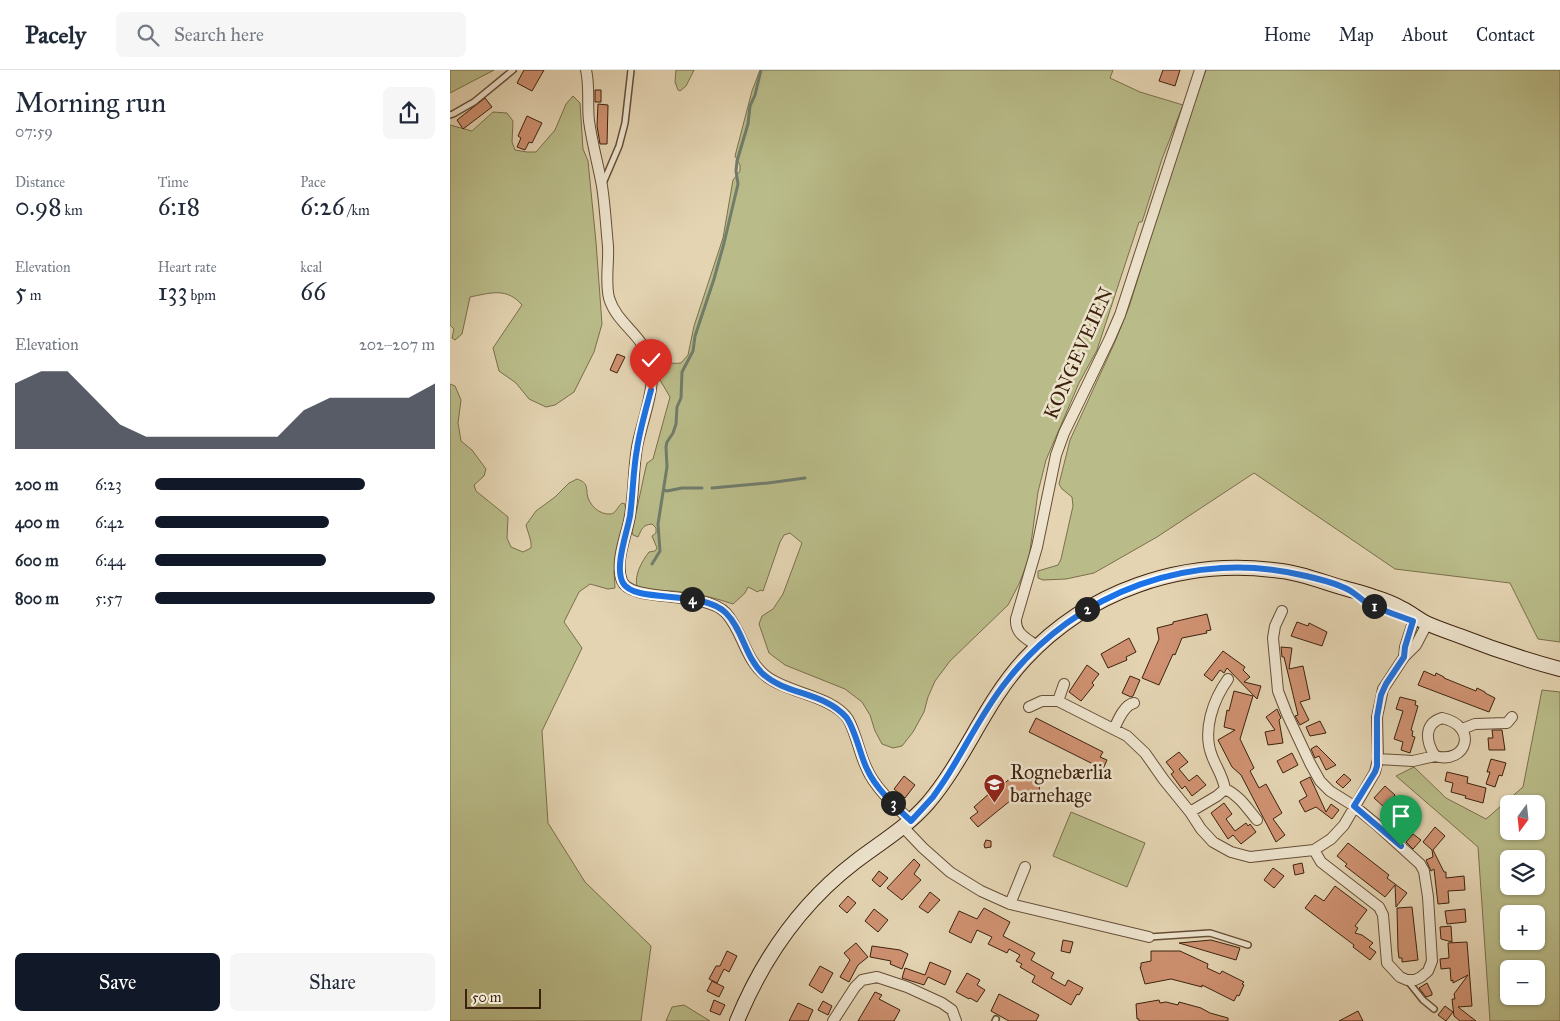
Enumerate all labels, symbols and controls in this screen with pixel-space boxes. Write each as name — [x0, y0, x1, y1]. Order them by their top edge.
search box — [116, 12, 466, 57]
text: Pacely — [25, 20, 86, 50]
icon: search — [134, 21, 162, 49]
text: Search here — [174, 23, 264, 46]
text: Home — [1264, 24, 1311, 46]
text: Map — [1339, 24, 1374, 46]
text: About — [1402, 24, 1448, 46]
text: Contact — [1476, 24, 1535, 46]
text: Morning run — [15, 85, 166, 120]
button: share — [383, 87, 435, 139]
text: 07:59 — [15, 122, 53, 141]
text: Distance — [15, 174, 65, 191]
text: Time — [158, 174, 189, 191]
text: Pace — [300, 174, 326, 191]
text: 0.98 — [15, 191, 61, 222]
text: 6:18 — [158, 191, 200, 222]
text: 6:26 — [300, 191, 345, 222]
text: km — [61, 202, 83, 219]
text: /km — [345, 202, 370, 219]
text: Elevation — [15, 259, 71, 276]
text: Heart rate — [158, 259, 217, 276]
text: kcal — [300, 259, 322, 276]
text: 5 — [15, 276, 27, 307]
text: 133 — [158, 276, 188, 307]
text: 66 — [300, 276, 326, 307]
street label: KONGEVEIEN — [1038, 283, 1118, 423]
text: m — [27, 287, 41, 304]
text: bpm — [188, 287, 216, 304]
text: Elevation — [15, 335, 79, 354]
text: 202–207 m — [359, 335, 435, 354]
pin — [630, 339, 672, 390]
icon: check — [637, 346, 665, 374]
text: 200 m — [15, 475, 58, 494]
text: 6:23 — [95, 475, 122, 494]
text: 400 m — [15, 513, 59, 532]
text: 6:42 — [95, 513, 124, 532]
text: 600 m — [15, 551, 59, 570]
text: 6:44 — [95, 551, 125, 570]
pin: 4 — [680, 586, 704, 612]
text: 800 m — [15, 589, 59, 608]
text: 5:57 — [95, 589, 122, 608]
text: 4 — [689, 591, 696, 608]
pin: 1 — [1362, 594, 1386, 618]
pin: 2 — [1074, 596, 1100, 622]
text: 1 — [1372, 598, 1377, 615]
text: 2 — [1084, 601, 1091, 618]
place label: Rognebærlia barnehage — [1010, 760, 1113, 808]
school or university icon: Rognebærlia barnehage — [982, 772, 1006, 803]
pin: 3 — [880, 790, 906, 816]
text: 3 — [891, 795, 896, 812]
pin — [1380, 795, 1422, 846]
north arrow — [1500, 795, 1545, 840]
map controls — [1500, 795, 1545, 1005]
icon: arrive — [1387, 802, 1415, 830]
button: layers — [1500, 850, 1545, 895]
button: + — [1500, 905, 1545, 950]
button: Save — [15, 953, 220, 1011]
button: Share — [230, 953, 435, 1011]
button: − — [1500, 960, 1545, 1005]
scale bar — [465, 986, 541, 1009]
text: 50 m — [472, 989, 501, 1006]

